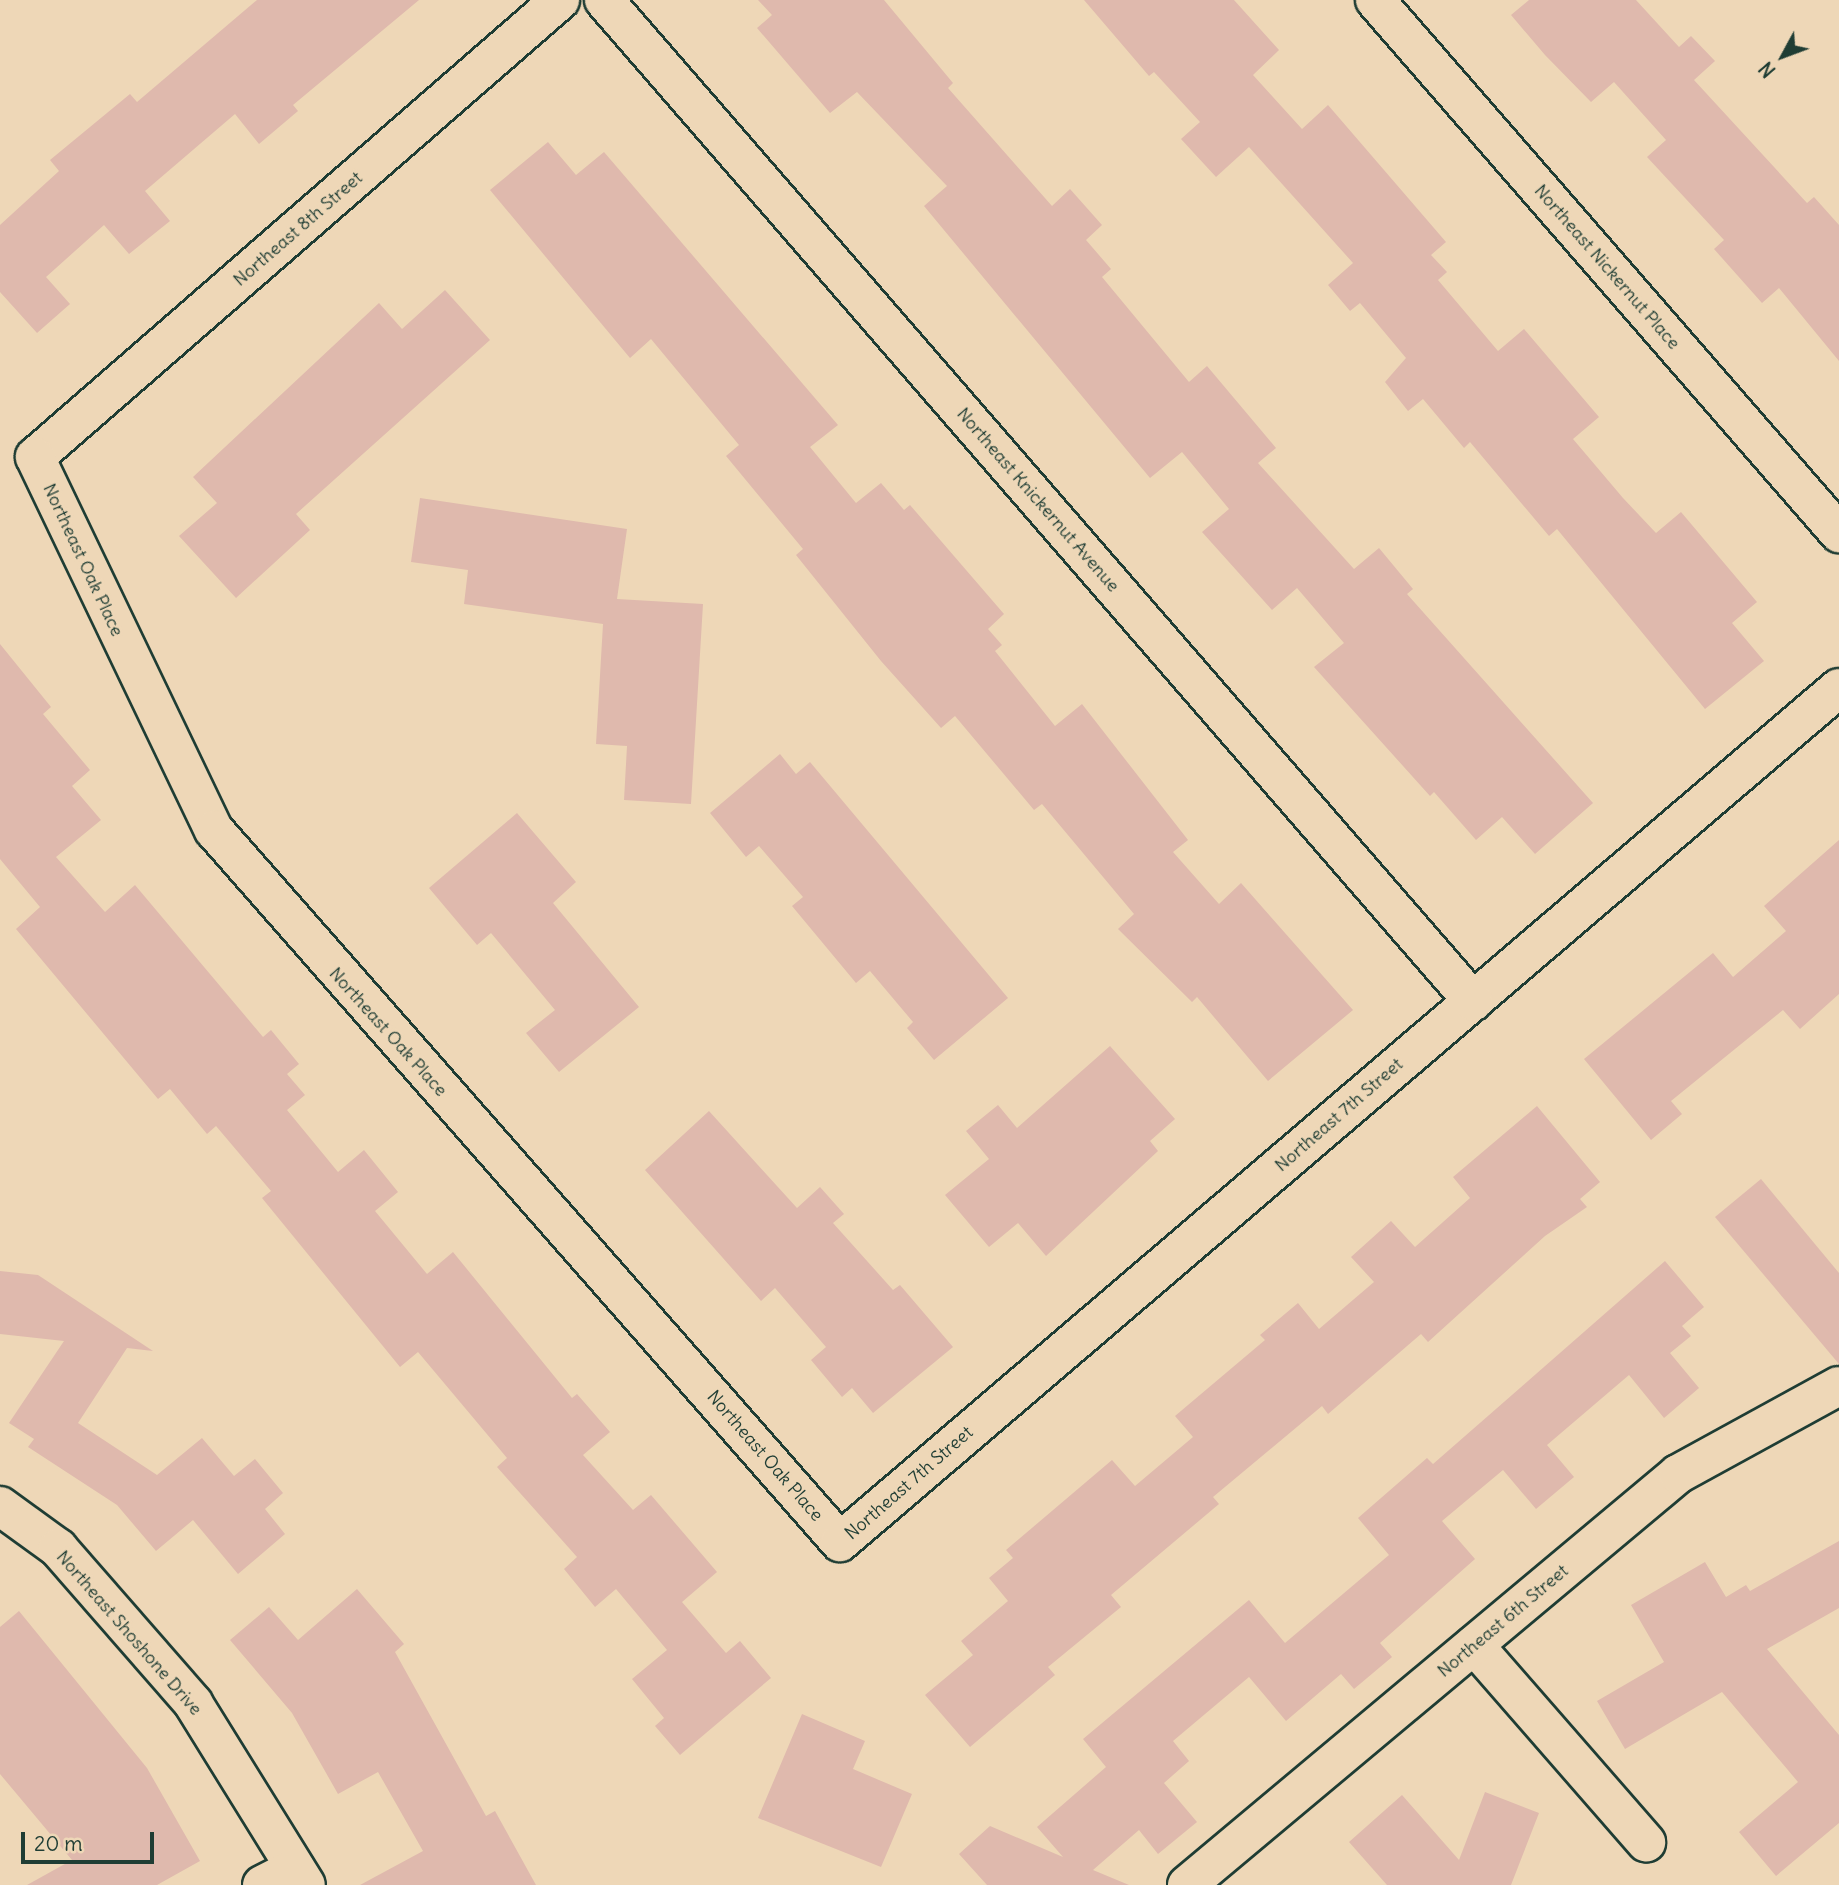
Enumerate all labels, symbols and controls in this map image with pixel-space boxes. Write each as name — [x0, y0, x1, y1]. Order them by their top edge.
north arrow — [1748, 21, 1818, 91]
text: N — [1754, 57, 1781, 83]
street label: Northeast 8th Street — [229, 167, 367, 291]
street label: Northeast Nickernut Place — [1530, 180, 1684, 354]
street label: Northeast Knickernut Avenue — [952, 403, 1124, 597]
street label: Northeast Oak Place — [38, 480, 128, 640]
street label: Northeast Oak Place — [324, 963, 452, 1101]
street label: Northeast 7th Street — [1271, 1054, 1407, 1176]
street label: Northeast Oak Place — [702, 1386, 828, 1526]
street label: Northeast 7th Street — [841, 1422, 977, 1544]
street label: Northeast Shoshone Drive — [52, 1546, 206, 1720]
street label: Northeast 6th Street — [1433, 1560, 1573, 1682]
scale bar — [24, 1818, 158, 1862]
text: 20 m — [34, 1830, 83, 1857]

